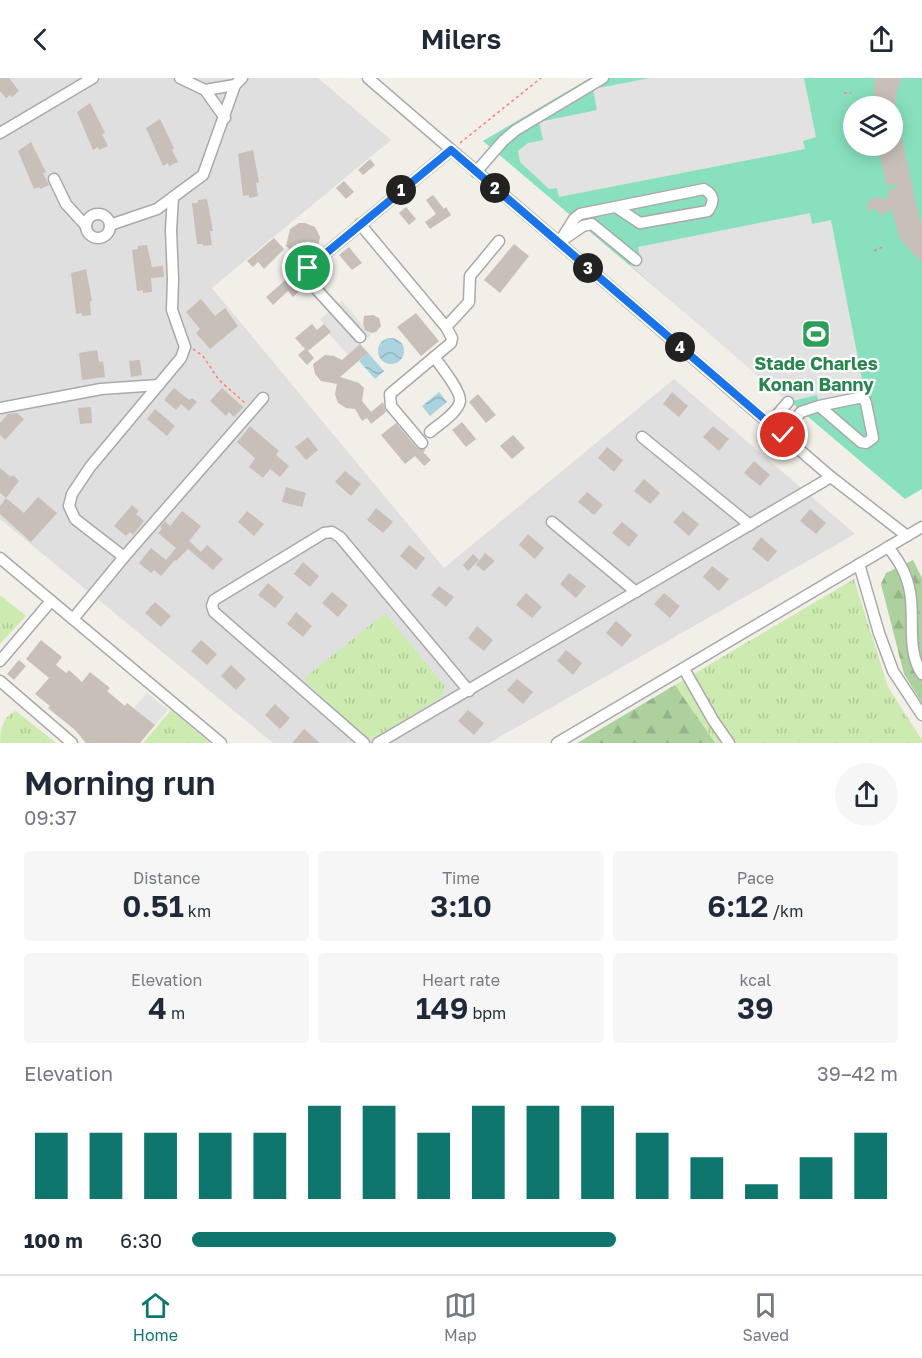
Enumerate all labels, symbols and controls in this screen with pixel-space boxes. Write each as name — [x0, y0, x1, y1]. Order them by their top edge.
icon: back — [24, 23, 57, 56]
text: Milers — [421, 23, 501, 55]
icon: share — [865, 23, 898, 56]
map controls — [843, 96, 903, 156]
button: layers — [843, 96, 903, 156]
pin: 2 — [480, 173, 510, 203]
pin: 1 — [386, 175, 416, 205]
text: 2 — [490, 178, 500, 198]
text: 1 — [397, 180, 405, 200]
pin — [282, 242, 333, 293]
icon: arrive — [291, 251, 324, 284]
pin: 3 — [573, 253, 603, 283]
text: 3 — [583, 258, 593, 278]
sports icon: Stade Charles Konan Banny — [800, 318, 832, 350]
pin: 4 — [665, 332, 695, 362]
text: 4 — [675, 337, 685, 357]
place label: Stade Charles Konan Banny — [754, 352, 878, 395]
pin — [757, 409, 808, 460]
icon: check — [766, 418, 799, 451]
text: Morning run — [24, 763, 216, 802]
button: share — [835, 763, 898, 826]
text: 09:37 — [24, 805, 77, 829]
text: Distance — [133, 868, 200, 888]
text: Time — [442, 868, 480, 888]
text: Pace — [737, 868, 774, 888]
text: 0.51 — [122, 888, 184, 924]
text: 3:10 — [430, 888, 492, 924]
text: 6:12 — [707, 888, 768, 924]
text: km — [184, 901, 211, 921]
text: /km — [768, 901, 803, 921]
text: Elevation — [131, 970, 202, 990]
text: Heart rate — [422, 970, 500, 990]
text: kcal — [740, 970, 771, 990]
text: 4 — [148, 990, 167, 1026]
text: 149 — [416, 990, 468, 1026]
text: 39 — [737, 990, 774, 1026]
text: m — [167, 1003, 185, 1023]
text: bpm — [468, 1003, 506, 1023]
text: Elevation — [24, 1061, 113, 1085]
text: 39–42 m — [817, 1061, 898, 1085]
text: 100 m — [24, 1228, 83, 1252]
text: 6:30 — [120, 1228, 162, 1252]
tab: Home — [133, 1289, 178, 1345]
tab: Map — [444, 1289, 477, 1345]
tab: Saved — [742, 1289, 789, 1345]

